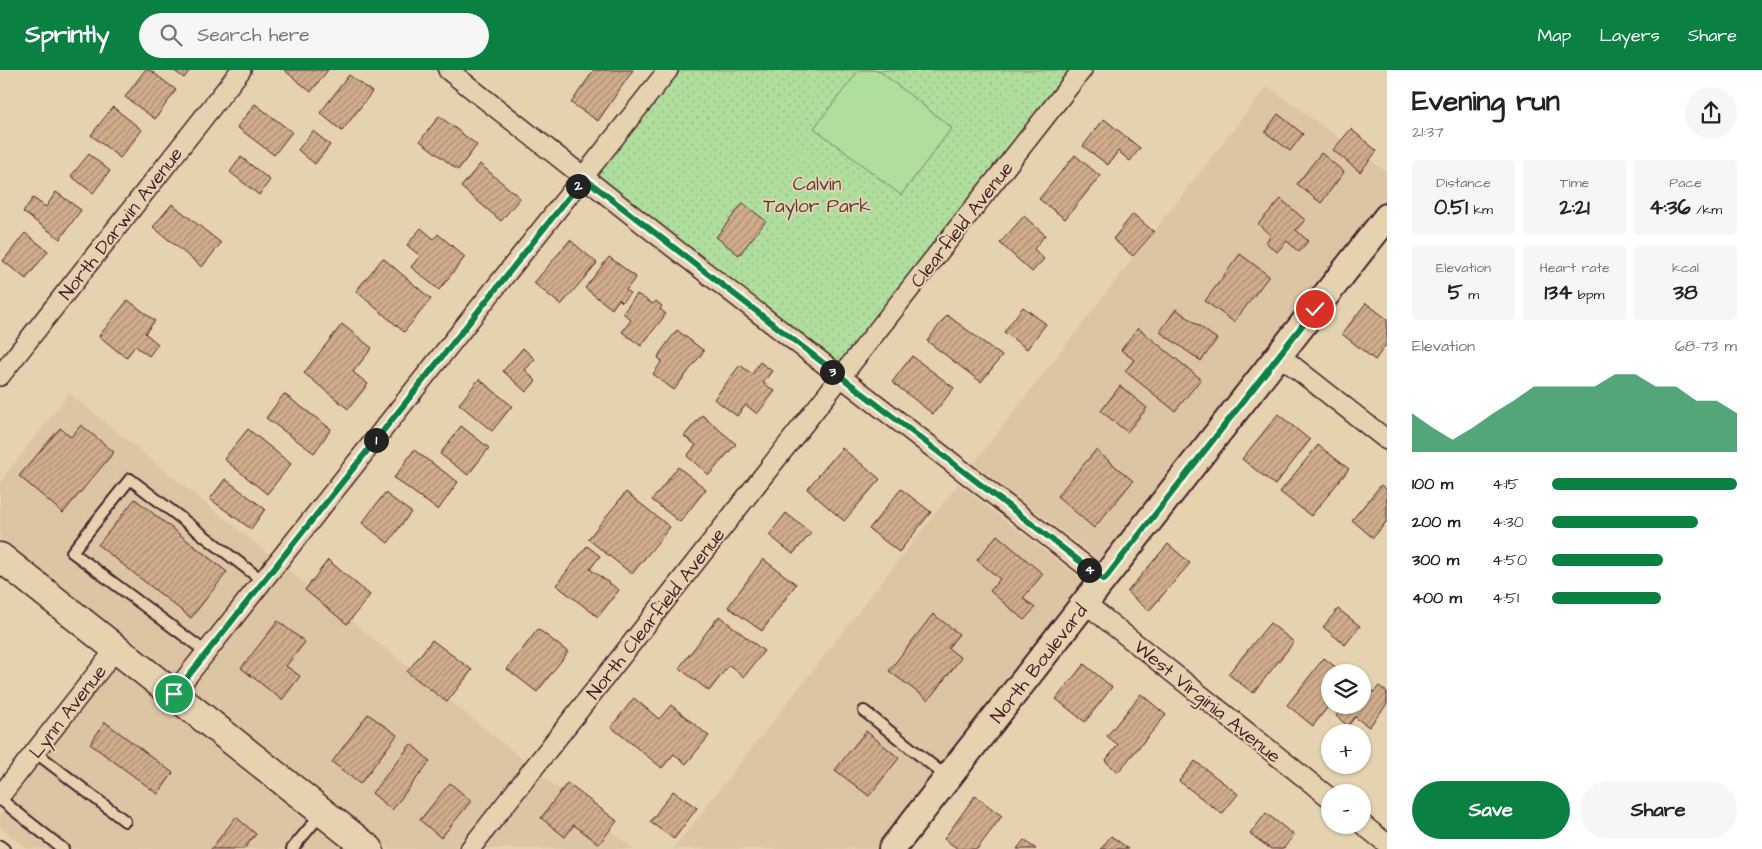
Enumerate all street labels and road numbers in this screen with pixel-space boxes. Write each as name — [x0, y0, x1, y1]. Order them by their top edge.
street label: North Darwin Avenue — [53, 142, 189, 306]
street label: Clearfield Avenue — [904, 156, 1020, 294]
street label: North Clearfield Avenue — [581, 522, 732, 705]
street label: North Boulevard — [984, 598, 1095, 729]
street label: West Virginia Avenue — [1127, 634, 1286, 771]
street label: Lynn Avenue — [23, 660, 114, 765]

